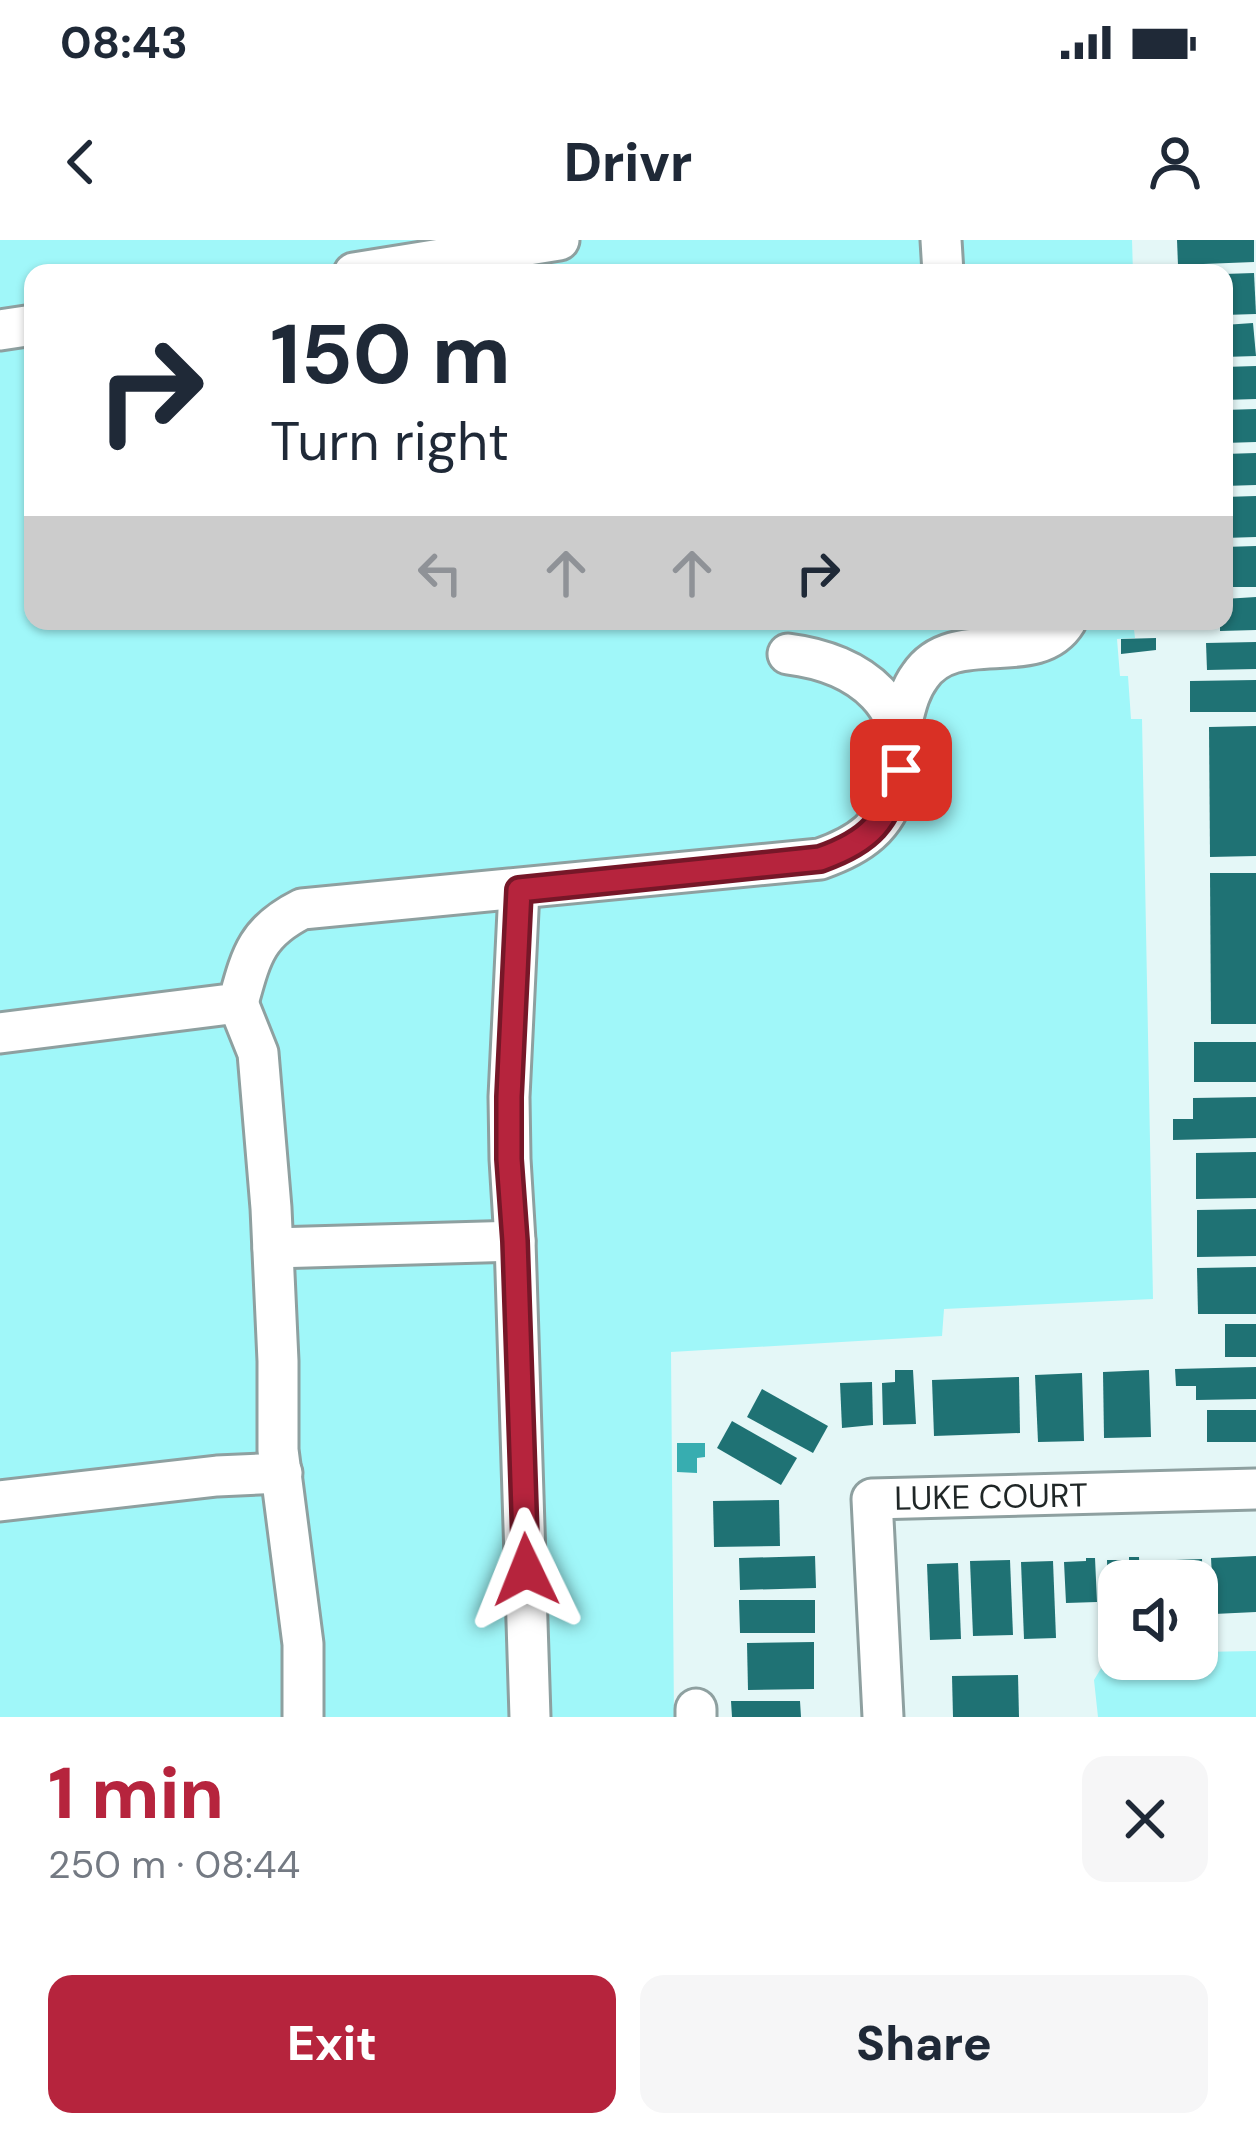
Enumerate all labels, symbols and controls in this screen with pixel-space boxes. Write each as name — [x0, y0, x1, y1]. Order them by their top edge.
text: 08:43 — [60, 13, 188, 72]
text: Drivr — [564, 127, 692, 198]
icon: back — [48, 129, 114, 195]
icon: person — [1142, 129, 1208, 195]
text: 150 m — [270, 300, 511, 409]
icon: right — [72, 312, 228, 468]
text: Turn right — [270, 406, 509, 477]
icon: left — [407, 540, 473, 606]
icon: ahead — [533, 540, 599, 606]
icon: ahead — [659, 540, 725, 606]
icon: right — [785, 540, 851, 606]
pin — [850, 719, 952, 821]
icon: arrive — [868, 737, 934, 803]
street label: LUKE COURT — [894, 1473, 1088, 1520]
position arrow — [463, 1507, 589, 1633]
map controls — [1098, 1560, 1218, 1680]
button: sound — [1098, 1560, 1218, 1680]
text: 1 min — [48, 1747, 224, 1840]
button: close — [1082, 1756, 1208, 1882]
text: 250 m · 08:44 — [48, 1839, 300, 1890]
button: Exit — [48, 1975, 616, 2113]
button: Share — [640, 1975, 1208, 2113]

